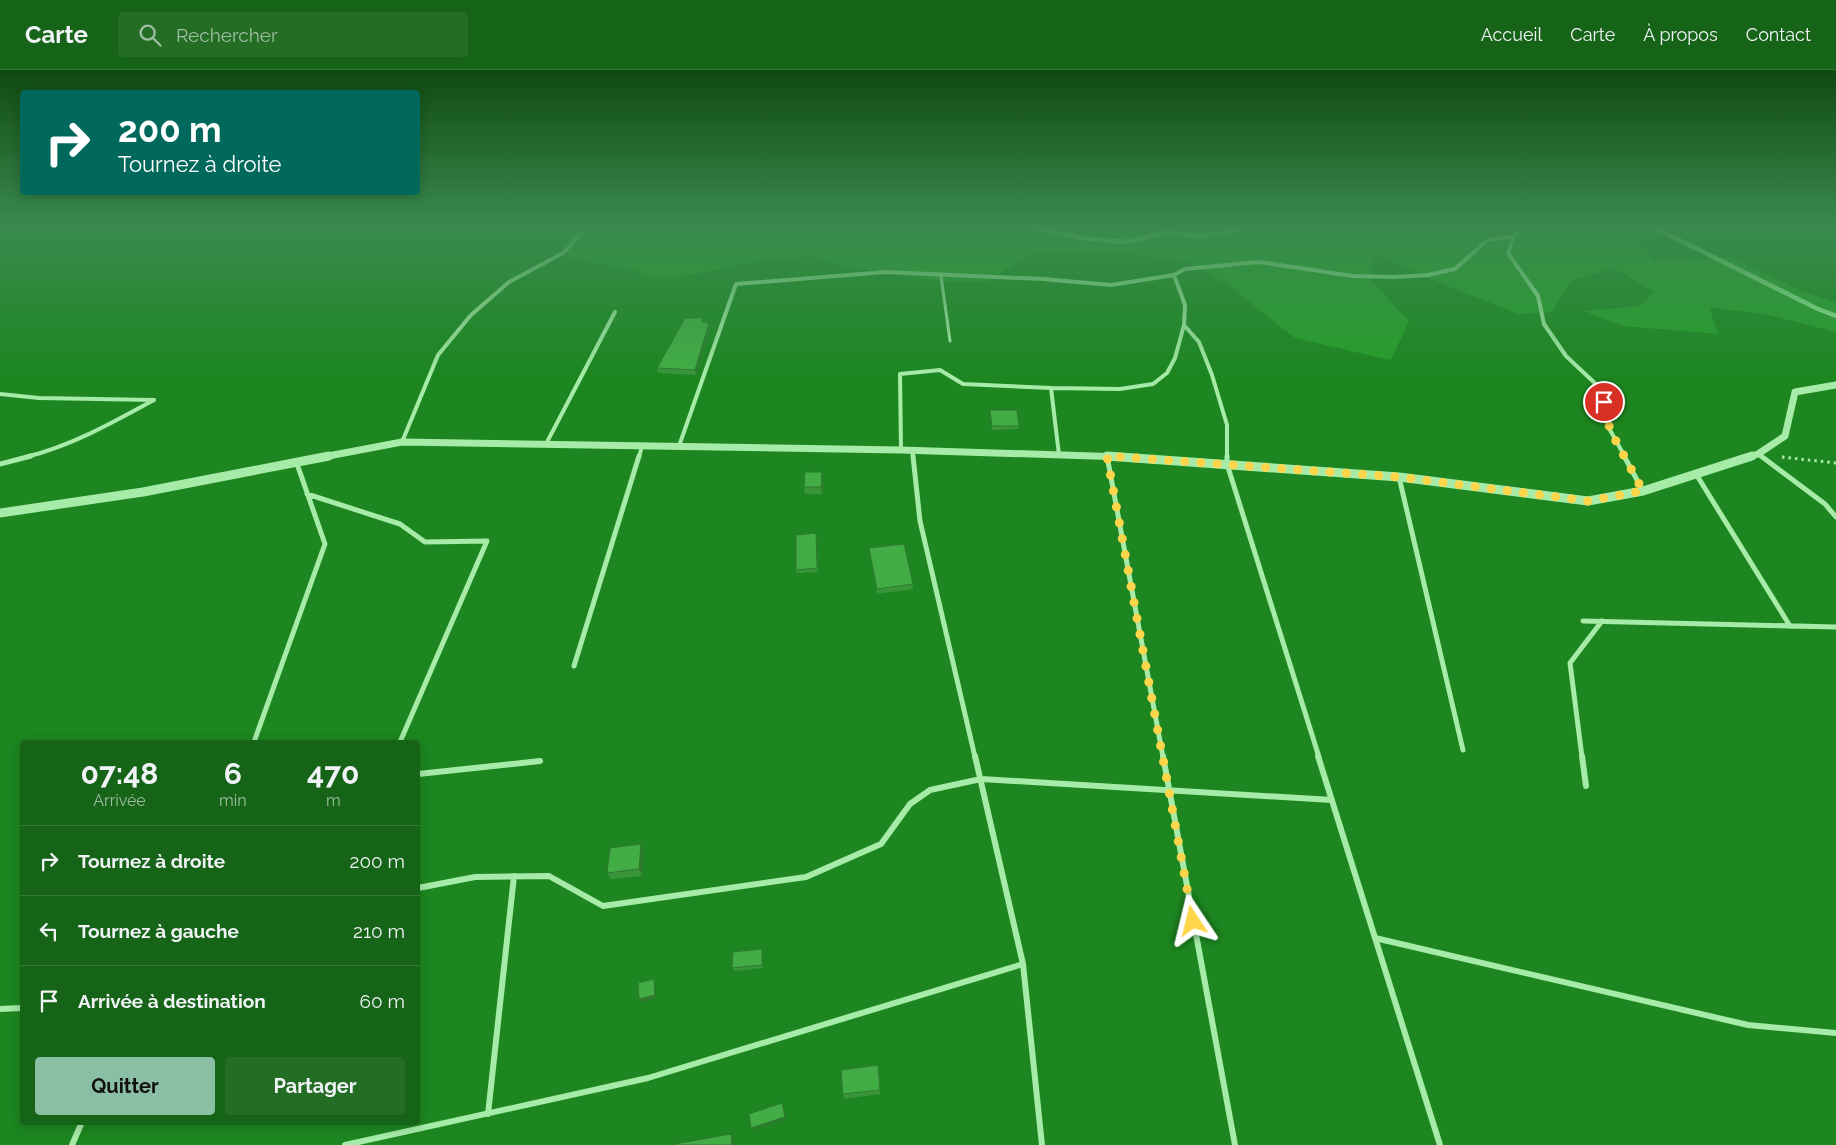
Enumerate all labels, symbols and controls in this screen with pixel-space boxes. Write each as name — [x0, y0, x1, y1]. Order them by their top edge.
search box — [118, 12, 468, 57]
text: Carte — [25, 20, 88, 49]
icon: search — [136, 21, 164, 49]
text: Rechercher — [176, 24, 278, 46]
text: Accueil — [1481, 24, 1542, 45]
text: Carte — [1570, 24, 1615, 45]
text: À propos — [1643, 24, 1718, 45]
text: Contact — [1746, 24, 1811, 45]
text: 200 m — [118, 109, 222, 150]
icon: right — [35, 110, 100, 175]
text: Tournez à droite — [118, 151, 282, 177]
pin — [1583, 381, 1625, 423]
icon: arrive — [1590, 388, 1618, 416]
text: 07:48 — [81, 756, 158, 791]
text: 6 — [224, 756, 242, 791]
text: 470 — [307, 756, 359, 791]
text: Arrivée — [93, 791, 146, 810]
text: min — [219, 791, 247, 810]
text: m — [326, 791, 341, 810]
icon: right — [35, 847, 63, 875]
text: Tournez à droite — [78, 850, 225, 872]
text: 200 m — [350, 850, 405, 872]
position arrow — [1166, 894, 1218, 946]
icon: left — [35, 917, 63, 945]
text: Tournez à gauche — [78, 920, 239, 942]
text: 210 m — [353, 920, 405, 942]
icon: arrive — [35, 987, 63, 1015]
text: Arrivée à destination — [78, 990, 266, 1012]
text: 60 m — [360, 990, 405, 1012]
button: Quitter — [35, 1057, 215, 1115]
button: Partager — [225, 1057, 405, 1115]

